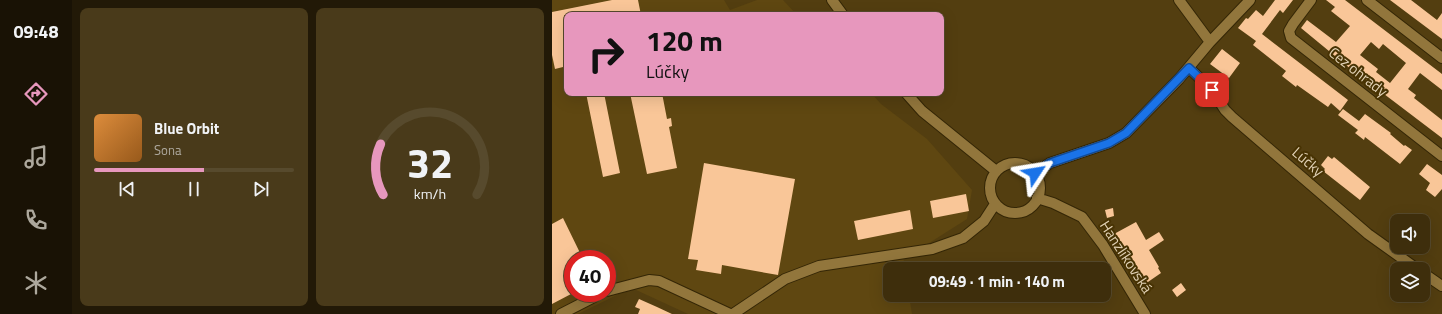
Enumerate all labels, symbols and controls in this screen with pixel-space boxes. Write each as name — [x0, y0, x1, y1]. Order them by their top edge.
text: 09:48 — [14, 18, 58, 45]
text: 120 m — [646, 19, 723, 62]
icon: right — [580, 28, 632, 80]
street label: Cez ohrady — [1324, 41, 1393, 102]
text: Lúčky — [646, 58, 689, 85]
pin — [1195, 73, 1229, 107]
icon: arrive — [1201, 79, 1223, 101]
icon: directions — [22, 80, 50, 108]
text: Blue Orbit — [154, 117, 219, 140]
text: 32 — [407, 131, 453, 194]
text: Sona — [154, 140, 181, 160]
street label: Lúčky — [1287, 141, 1329, 182]
icon: music — [22, 143, 50, 171]
position arrow — [1014, 152, 1056, 194]
icon: previous — [116, 178, 138, 200]
icon: pause — [183, 178, 205, 200]
icon: next — [250, 178, 272, 200]
text: km/h — [414, 183, 446, 205]
icon: phone — [22, 206, 50, 234]
map controls — [1390, 214, 1430, 302]
button: sound — [1390, 214, 1430, 254]
street label: Hanzlíkovská — [1094, 216, 1159, 298]
speed limit sign: 40 — [564, 250, 616, 302]
button: layers — [1390, 262, 1430, 302]
icon: climate — [22, 269, 50, 297]
text: 09:49 · 1 min · 140 m — [929, 270, 1065, 293]

